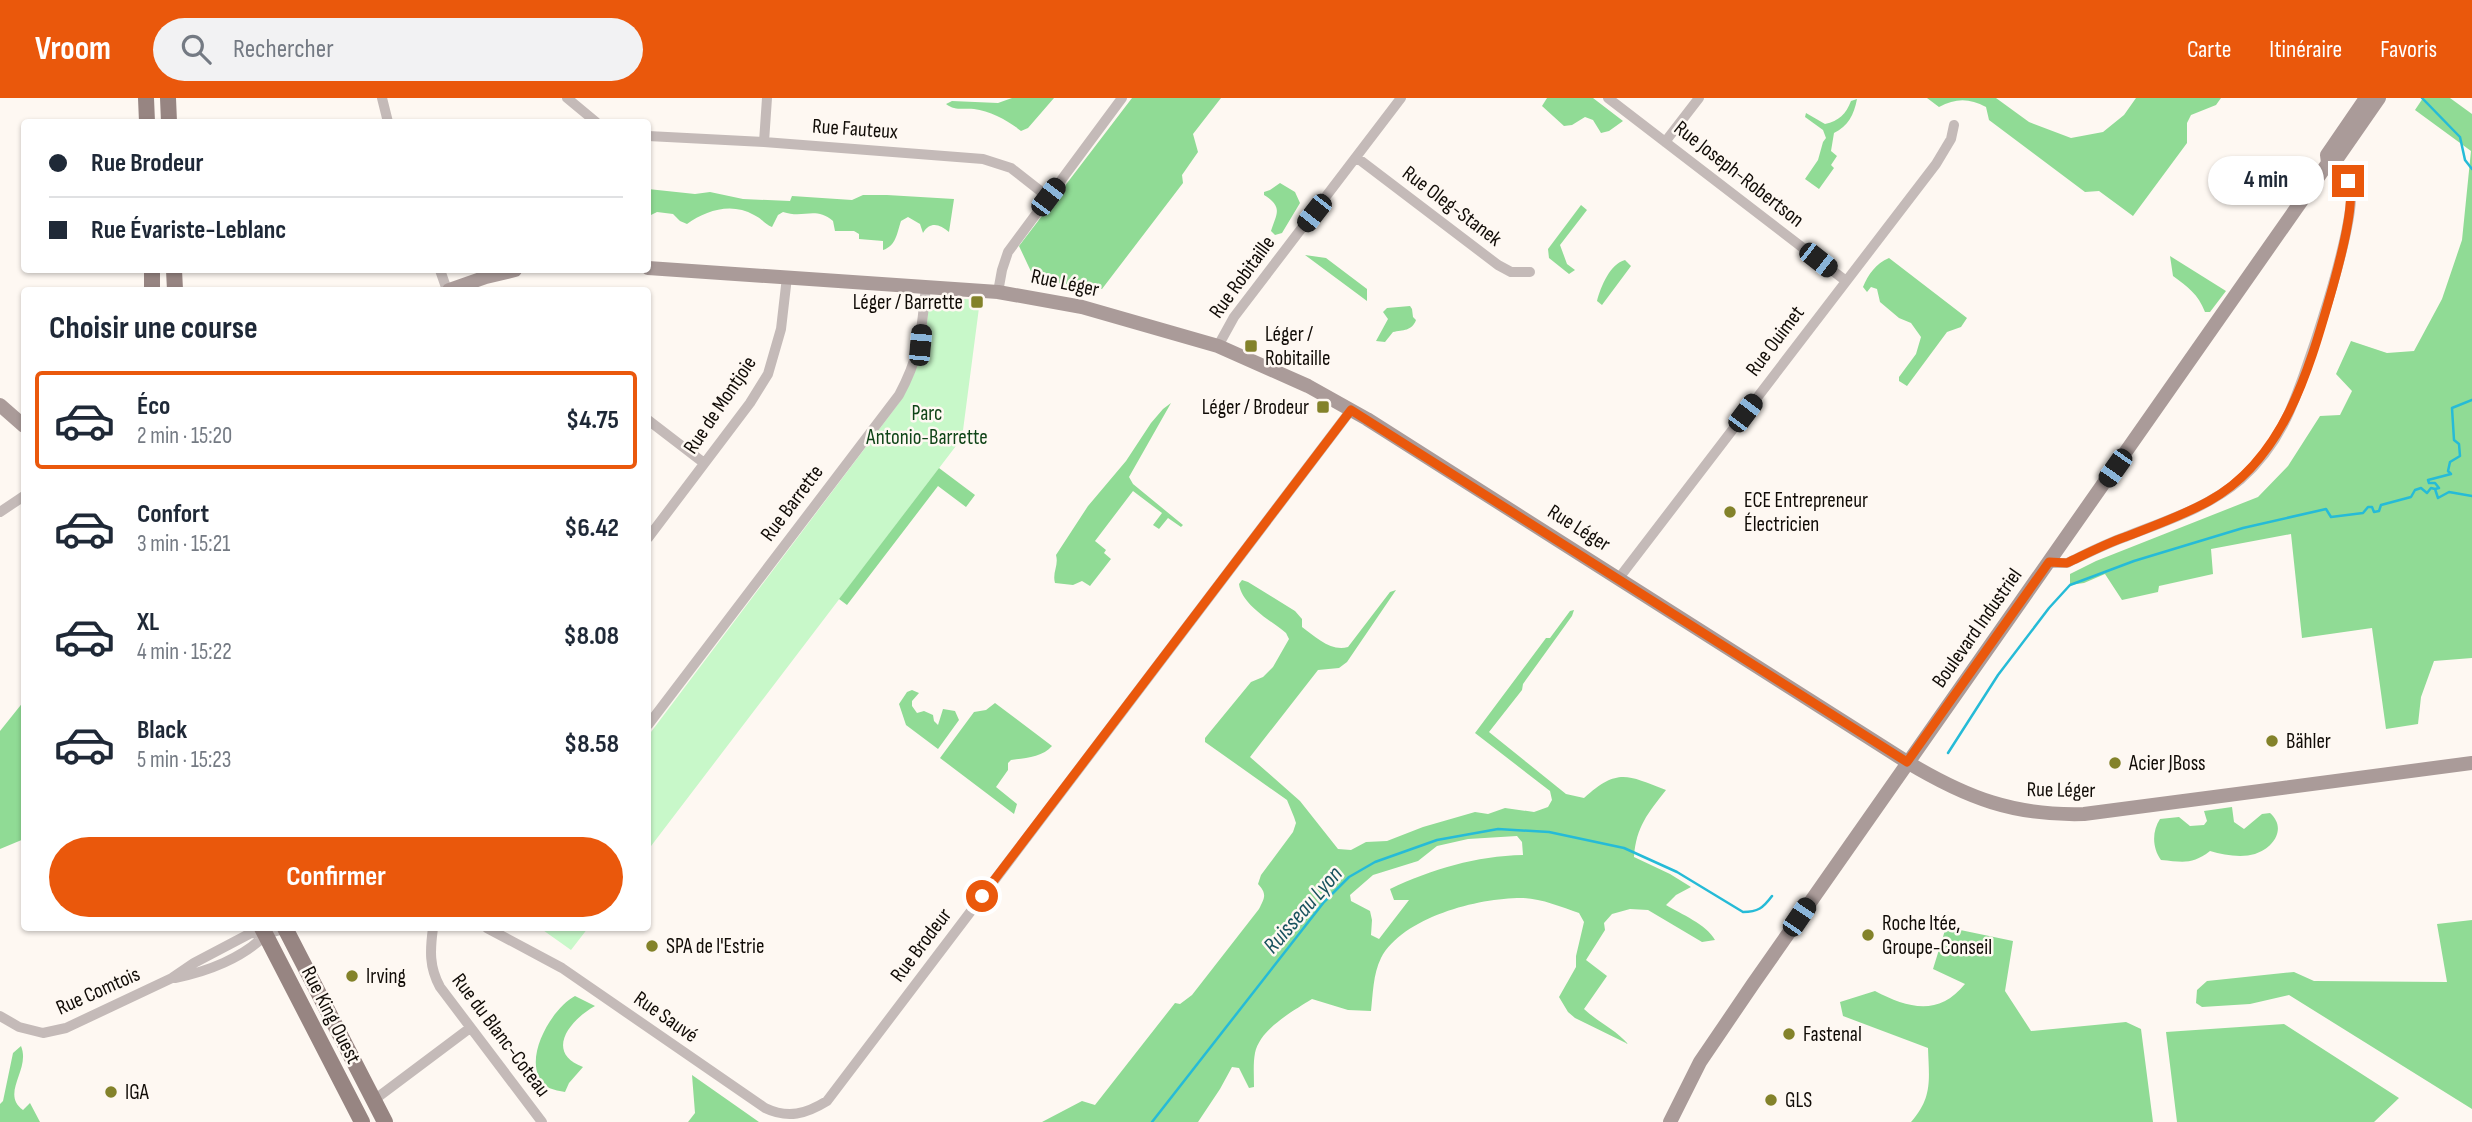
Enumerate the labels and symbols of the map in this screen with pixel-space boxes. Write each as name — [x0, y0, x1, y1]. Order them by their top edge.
street label: Rue Fauteux — [811, 114, 899, 144]
street label: Rue Joseph-Robertson — [1669, 116, 1809, 232]
callout: 4 min — [2208, 156, 2324, 206]
street label: Rue Oleg-Stanek — [1397, 160, 1507, 252]
route end — [2332, 165, 2364, 197]
car — [1027, 174, 1070, 220]
car — [1293, 190, 1336, 236]
street label: Rue Robitaille — [1204, 231, 1280, 323]
car — [1795, 239, 1842, 281]
street label: Rue Léger — [1029, 264, 1101, 302]
place label: Léger / Barrette — [853, 290, 963, 315]
marker: Léger / Barrette — [969, 294, 985, 310]
street label: Rue Ouimet — [1740, 301, 1810, 381]
place label: Léger / Robitaille — [1265, 322, 1330, 371]
car — [908, 323, 933, 367]
marker: Léger / Robitaille — [1243, 338, 1259, 354]
street label: Rue de Montjoie — [678, 351, 762, 459]
car — [1724, 390, 1767, 436]
place label: Léger / Brodeur — [1202, 395, 1309, 420]
marker: Léger / Brodeur — [1315, 399, 1331, 415]
park label: Parc Antonio-Barrette — [865, 401, 988, 450]
car — [2095, 445, 2136, 491]
street label: Rue Barrette — [755, 460, 829, 546]
place label: ECE Entrepreneur Électricien — [1744, 488, 1868, 537]
street label: Rue Léger — [1543, 499, 1615, 557]
marker: ECE Entrepreneur Électricien — [1722, 504, 1738, 520]
street label: Boulevard Industriel — [1927, 564, 2027, 692]
place label: Bähler — [2286, 729, 2331, 754]
marker: Bähler — [2264, 733, 2280, 749]
place label: Acier JBoss — [2128, 751, 2206, 776]
marker: Acier JBoss — [2107, 755, 2123, 771]
street label: Rue Léger — [2026, 777, 2096, 803]
water label: Ruisseau Lyon — [1257, 860, 1349, 959]
route start — [966, 880, 998, 912]
car — [1779, 894, 1820, 940]
street label: Rue Brodeur — [885, 903, 957, 987]
place label: Roche ltée, Groupe-Conseil — [1882, 911, 1992, 960]
marker: Roche ltée, Groupe-Conseil — [1860, 927, 1876, 943]
place label: SPA de l'Estrie — [666, 934, 764, 959]
marker: SPA de l'Estrie — [644, 938, 660, 954]
street label: Rue Comtois — [52, 961, 144, 1021]
street label: Rue King Ouest — [296, 962, 366, 1068]
place label: Irving — [366, 964, 406, 989]
marker: Irving — [344, 968, 360, 984]
street label: Rue du Blanc-Coteau — [447, 968, 555, 1102]
street label: Rue Sauvé — [629, 986, 703, 1048]
place label: Fastenal — [1803, 1022, 1862, 1047]
marker: Fastenal — [1781, 1026, 1797, 1042]
place label: IGA — [125, 1080, 150, 1105]
marker: IGA — [103, 1084, 119, 1100]
place label: GLS — [1785, 1088, 1812, 1113]
marker: GLS — [1763, 1092, 1779, 1108]

